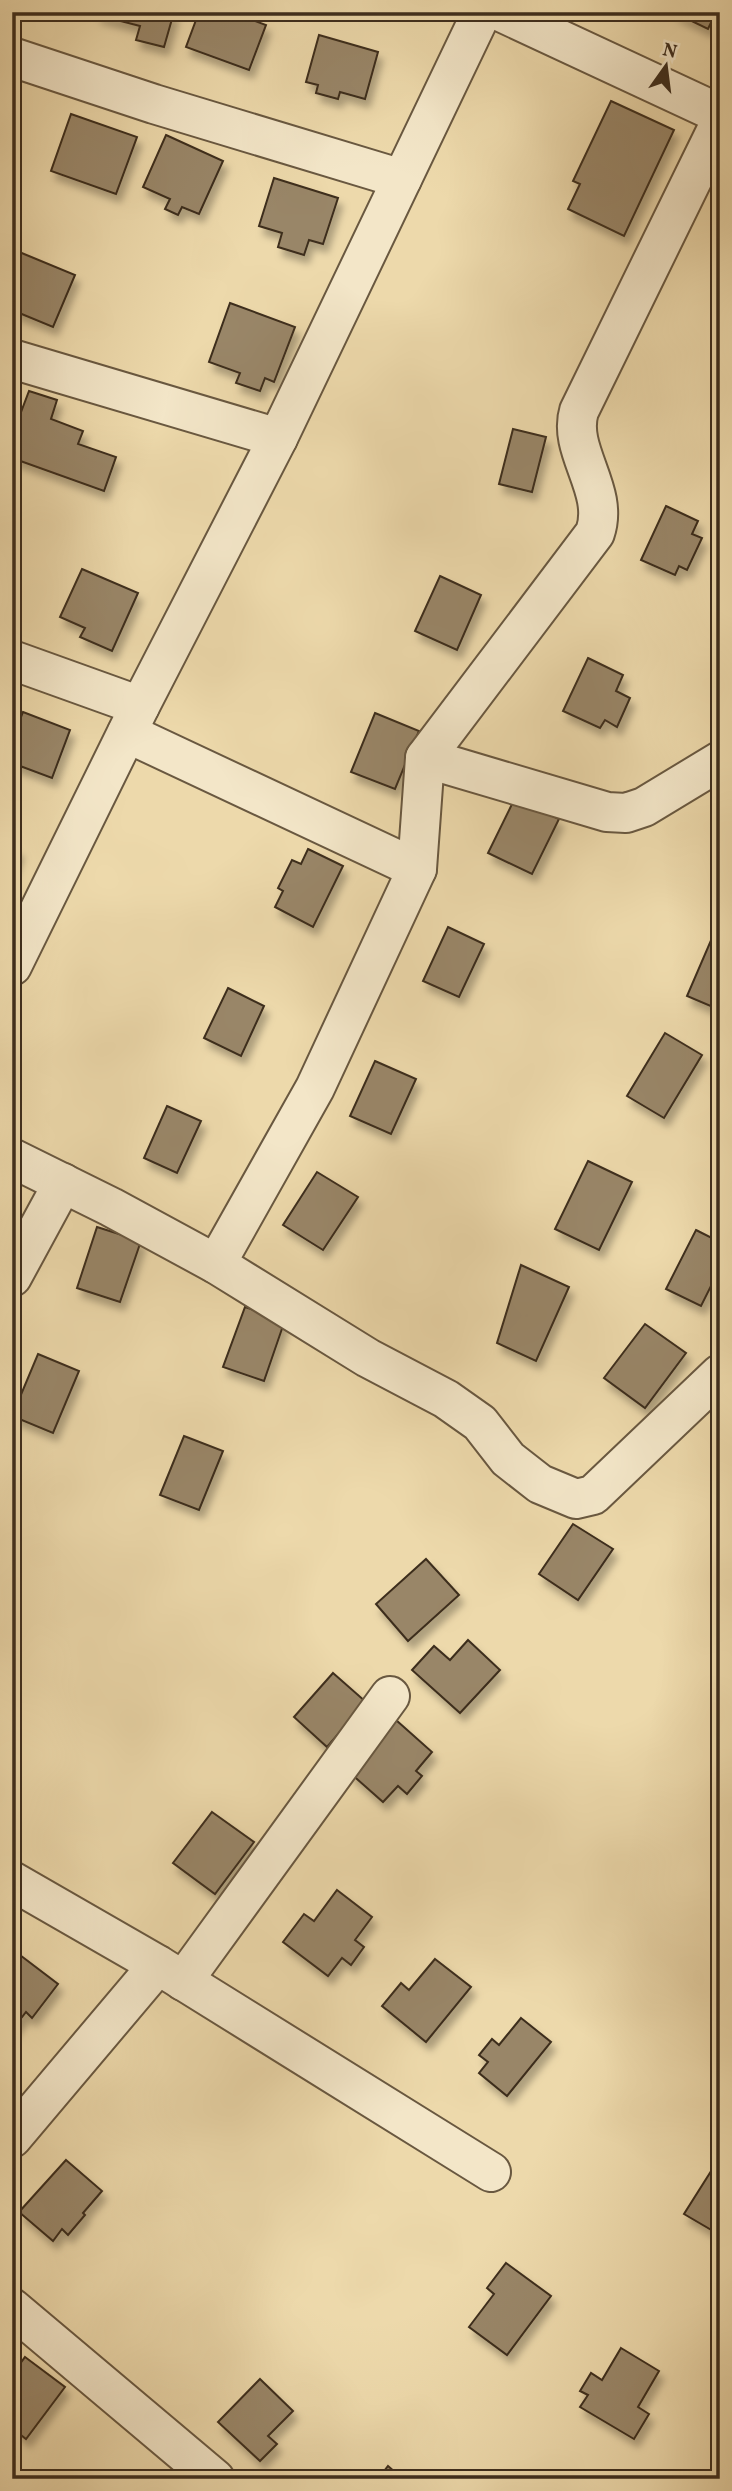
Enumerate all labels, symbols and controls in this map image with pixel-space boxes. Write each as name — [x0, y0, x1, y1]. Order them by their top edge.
north arrow — [630, 32, 700, 102]
text: N — [660, 37, 680, 66]

